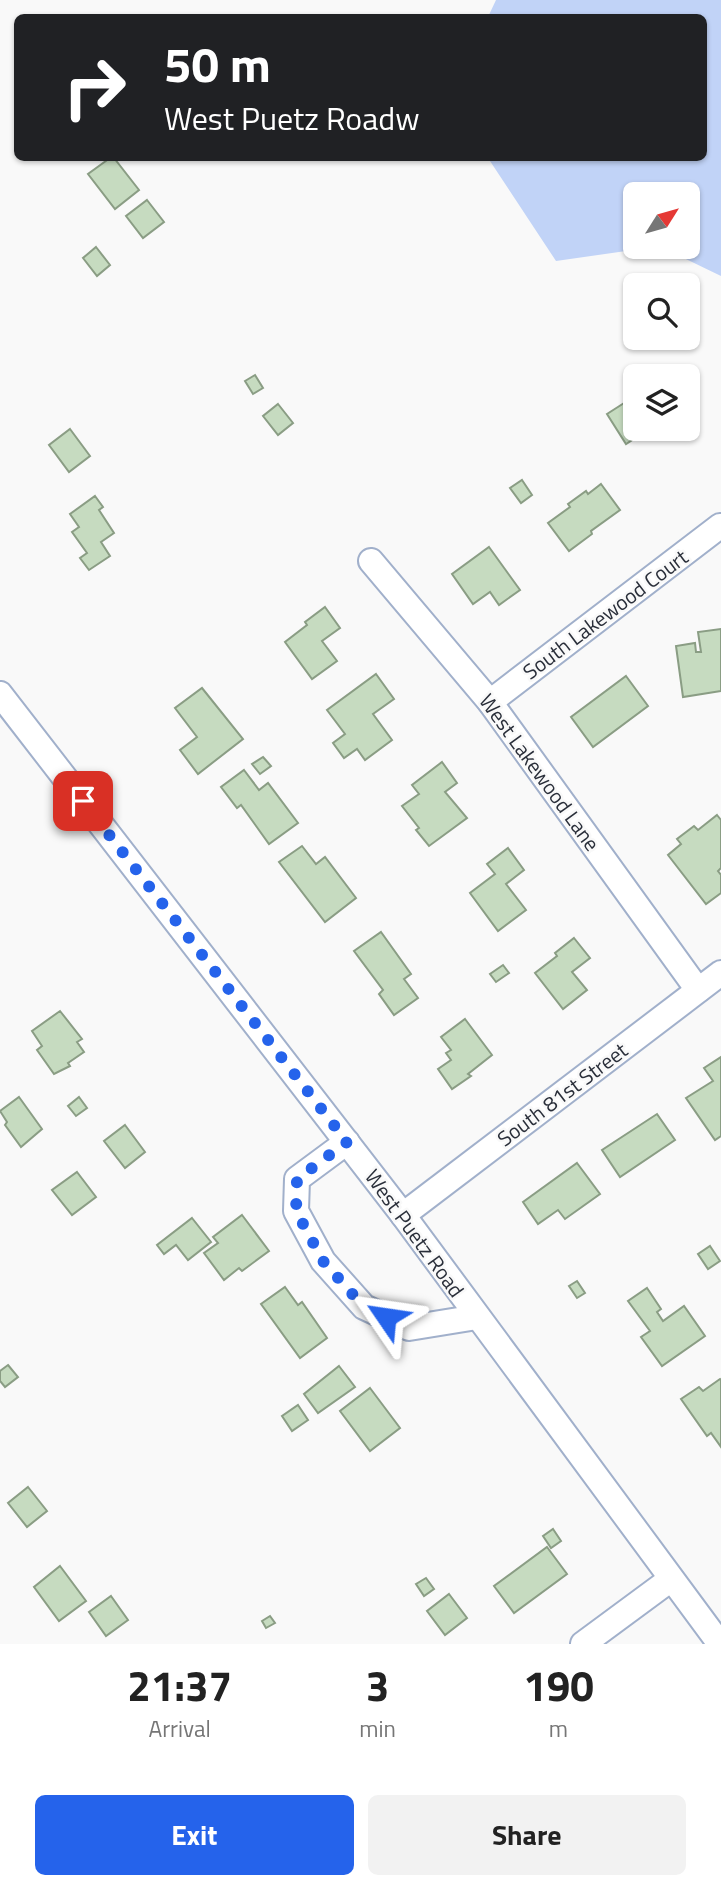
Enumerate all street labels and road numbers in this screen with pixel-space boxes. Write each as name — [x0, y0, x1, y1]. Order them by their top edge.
street label: South Lakewood Court — [516, 541, 695, 687]
street label: West Lakewood Lane — [472, 687, 608, 857]
street label: South 81st Street — [490, 1034, 635, 1154]
street label: West Puetz Road — [357, 1162, 473, 1304]

